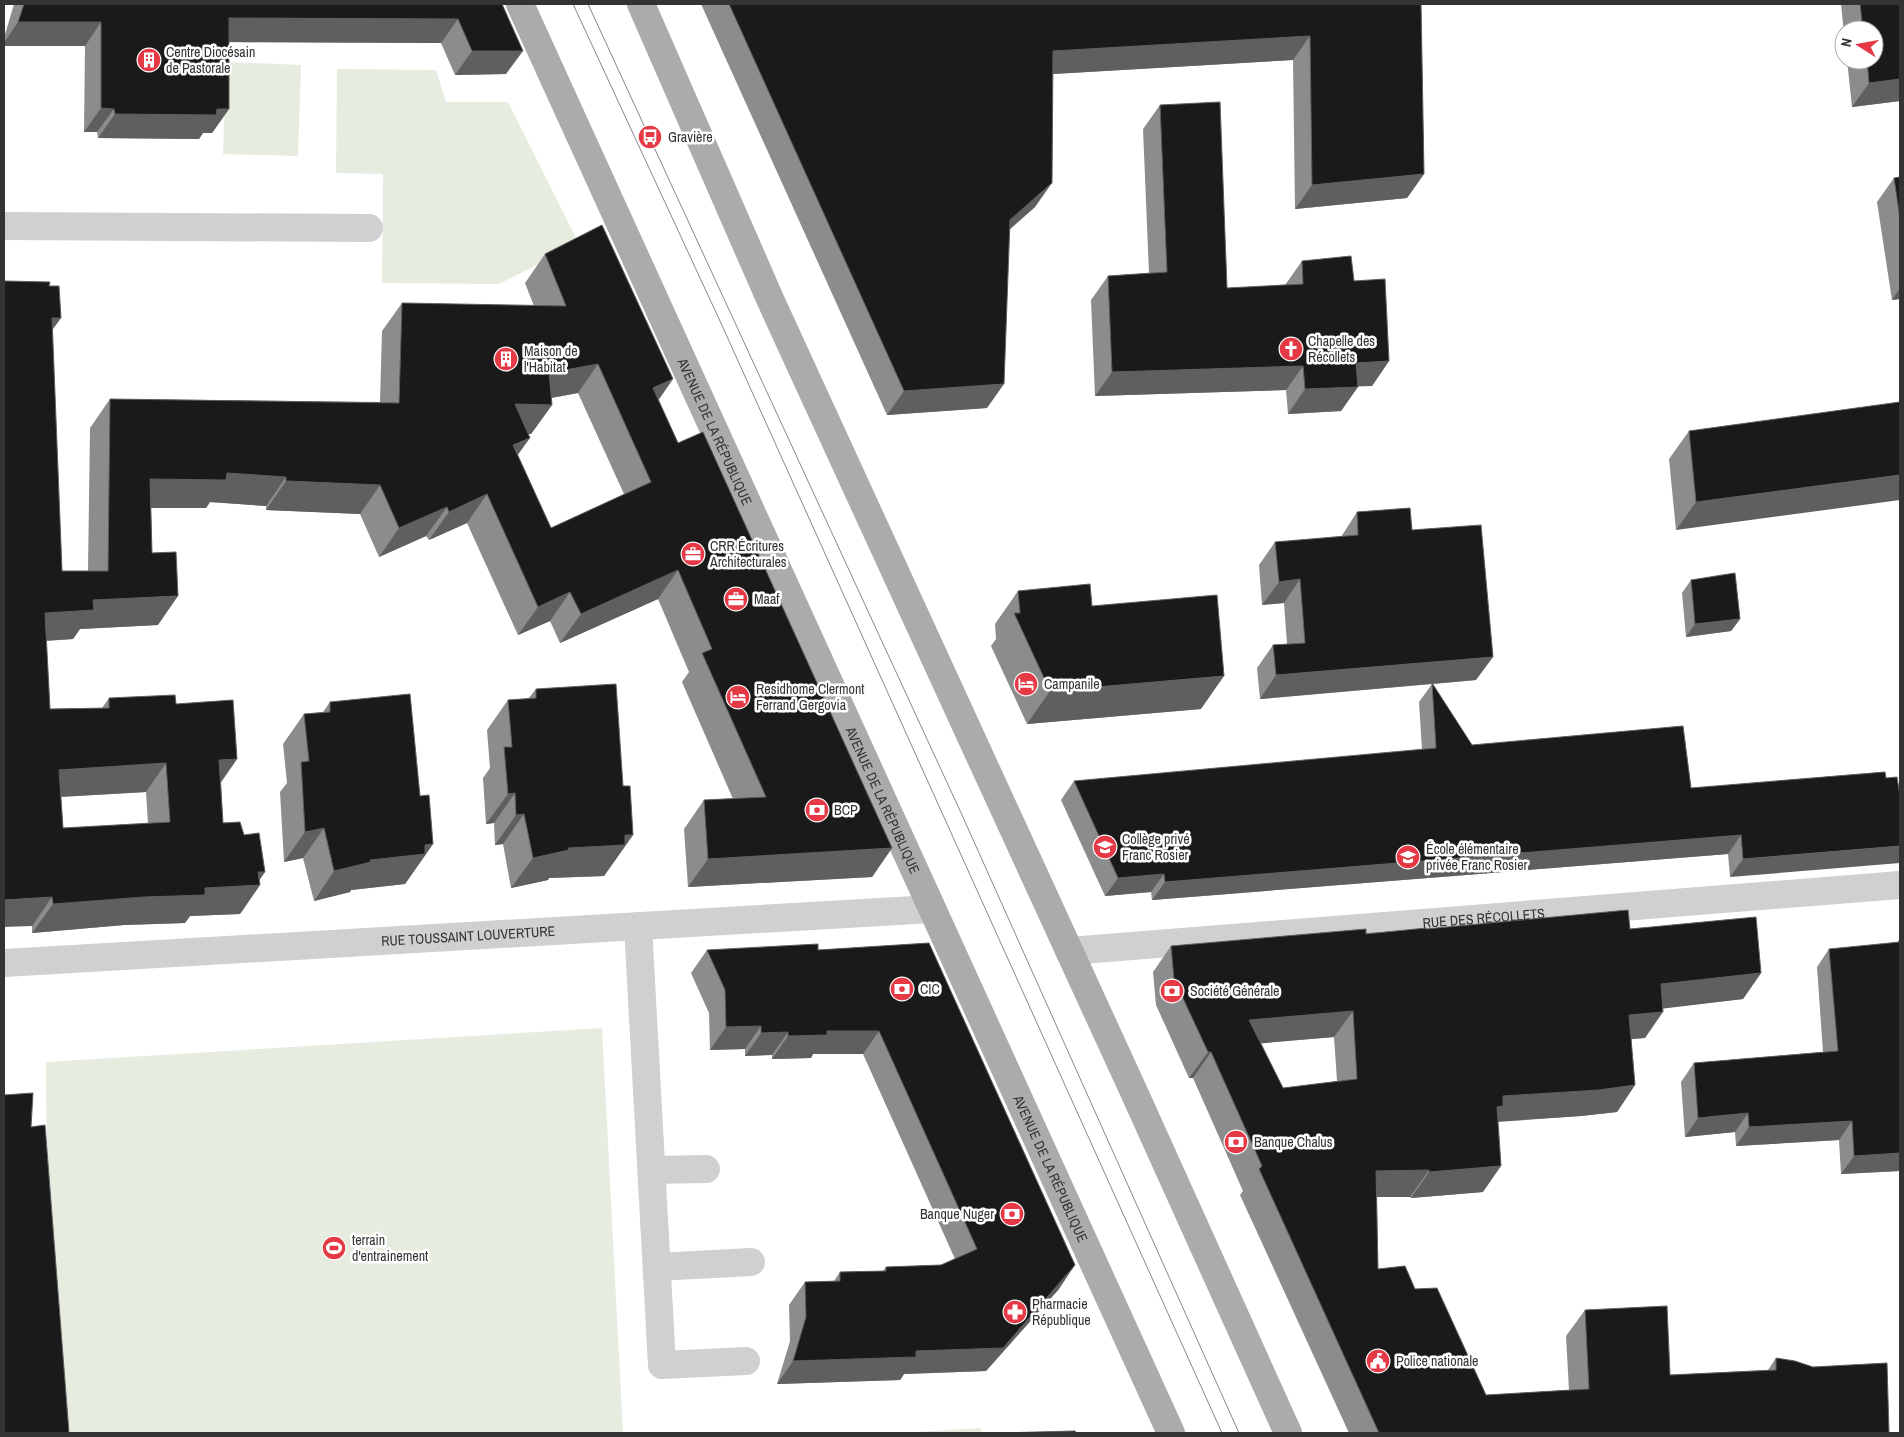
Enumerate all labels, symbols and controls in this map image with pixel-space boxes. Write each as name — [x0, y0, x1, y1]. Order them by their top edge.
north arrow — [1834, 20, 1884, 70]
text: N — [1837, 37, 1856, 48]
place label: Centre Diocésain de Pastorale — [166, 43, 255, 77]
building icon: Centre Diocésain de Pastorale — [136, 47, 162, 73]
bus stop icon: Gravière — [637, 124, 663, 150]
place label: Gravière — [668, 128, 713, 146]
place label: Chapelle des Récollets — [1308, 332, 1375, 366]
church icon: Chapelle des Récollets — [1278, 336, 1304, 362]
place label: Maison de l'Habitat — [524, 342, 578, 376]
building icon: Maison de l'Habitat — [493, 346, 519, 372]
street label: AVENUE DE LA RÉPUBLIQUE — [673, 354, 756, 508]
place label: CRR Écritures Architecturales — [709, 537, 787, 571]
office icon: CRR Écritures Architecturales — [680, 541, 706, 567]
office icon: Maaf — [723, 586, 749, 612]
place label: Maaf — [754, 590, 780, 608]
hotel icon: Campanile — [1013, 671, 1039, 697]
place label: Campanile — [1044, 675, 1100, 693]
place label: Residhome Clermont Ferrand Gergovia — [756, 680, 864, 714]
hotel icon: Residhome Clermont Ferrand Gergovia — [725, 684, 751, 710]
street label: AVENUE DE LA RÉPUBLIQUE — [841, 723, 924, 877]
bank icon: BCP — [804, 797, 830, 823]
place label: BCP — [834, 801, 858, 819]
place label: Collège privé Franc Rosier — [1122, 830, 1190, 864]
school or university icon: Collège privé Franc Rosier — [1092, 834, 1118, 860]
place label: École élémentaire privée Franc Rosier — [1426, 840, 1528, 874]
school or university icon: École élémentaire privée Franc Rosier — [1395, 844, 1421, 870]
street label: RUE DES RÉCOLLETS — [1422, 904, 1546, 932]
street label: RUE TOUSSAINT LOUVERTURE — [381, 922, 556, 950]
bank icon: CIC — [889, 976, 915, 1002]
bank icon: Société Générale — [1159, 978, 1185, 1004]
place label: CIC — [920, 980, 940, 998]
place label: Société Générale — [1190, 982, 1279, 1000]
street label: AVENUE DE LA RÉPUBLIQUE — [1009, 1092, 1092, 1245]
bank icon: Banque Chalus — [1223, 1129, 1249, 1155]
place label: Banque Chalus — [1254, 1133, 1333, 1151]
bank icon: Banque Nuger — [999, 1201, 1025, 1227]
place label: Banque Nuger — [920, 1205, 994, 1223]
place label: terrain d'entrainement — [352, 1231, 428, 1265]
sports icon: terrain d'entrainement — [321, 1235, 347, 1261]
place label: Pharmacie République — [1032, 1295, 1091, 1329]
pharmacy icon: Pharmacie République — [1002, 1299, 1028, 1325]
public building icon: Police nationale — [1365, 1348, 1391, 1374]
place label: Police nationale — [1396, 1352, 1478, 1370]

